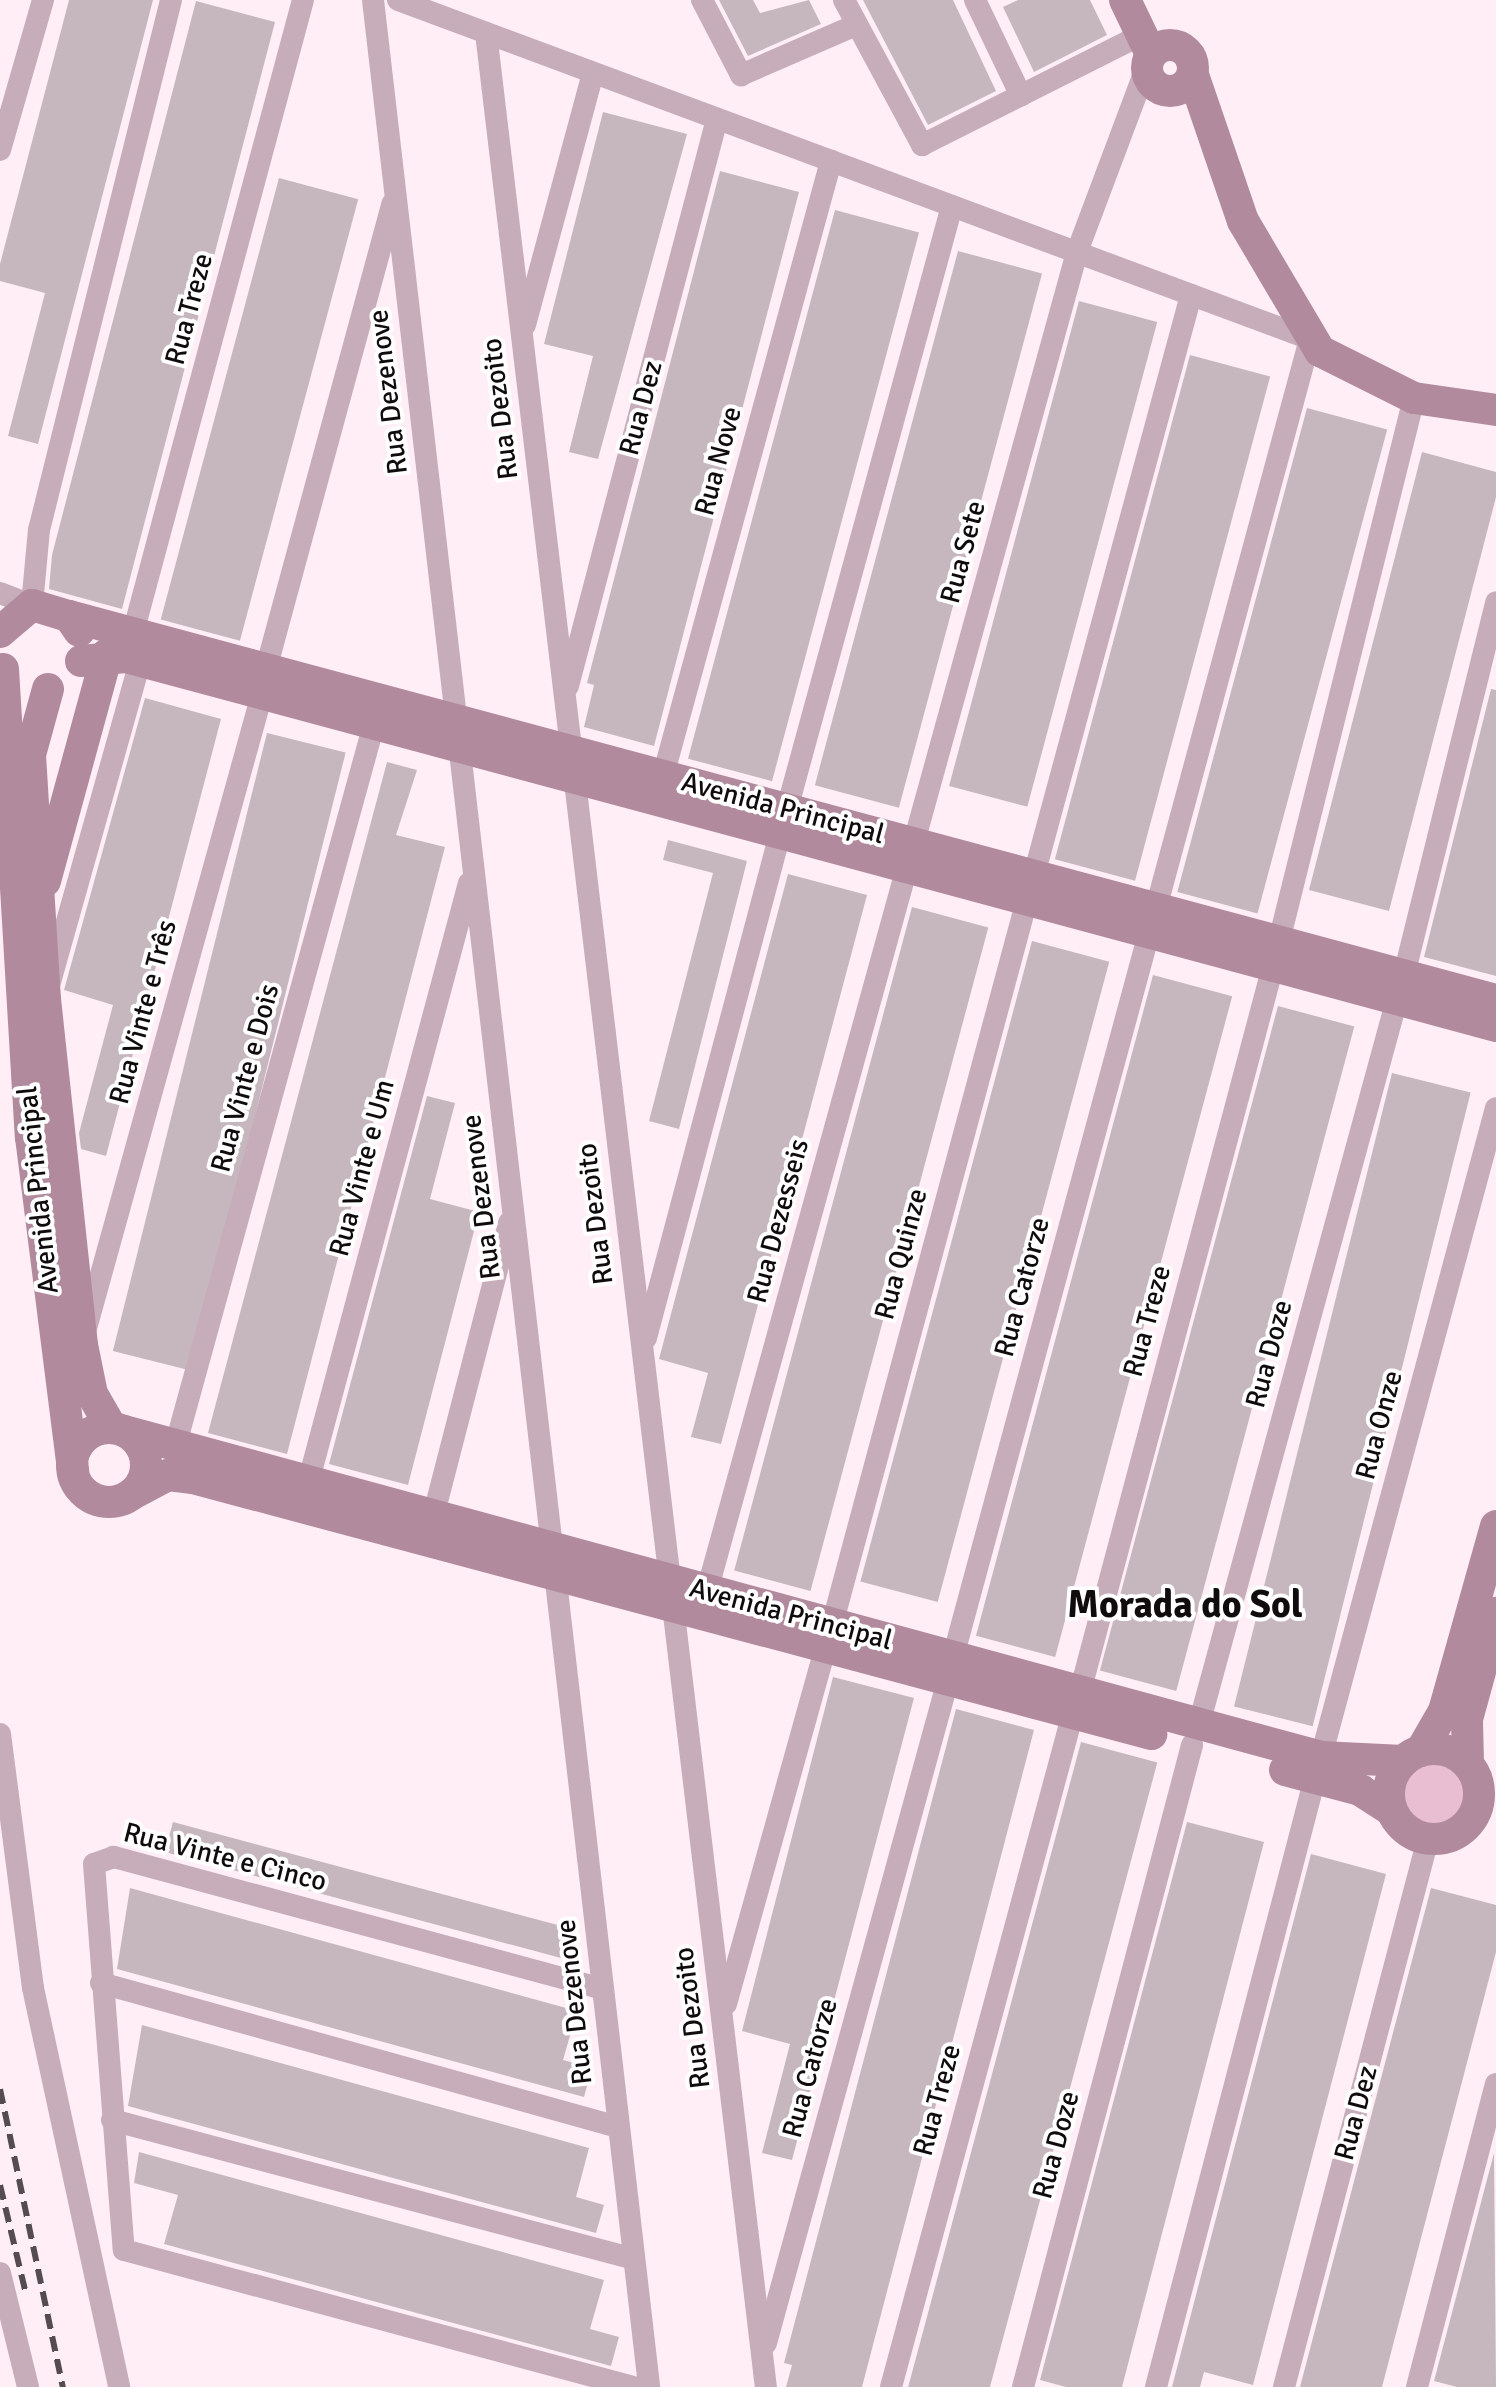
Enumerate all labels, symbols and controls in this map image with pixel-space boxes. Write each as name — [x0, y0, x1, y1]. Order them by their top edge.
street label: Rua Treze — [158, 250, 220, 368]
street label: Rua Dezenove — [361, 308, 415, 476]
street label: Rua Dezoito — [475, 336, 525, 482]
street label: Rua Dez — [612, 357, 670, 459]
street label: Rua Nove — [687, 403, 749, 519]
street label: Rua Sete — [933, 497, 993, 607]
street label: Avenida Principal — [678, 765, 888, 851]
street label: Rua Vinte e Três — [102, 916, 184, 1108]
street label: Rua Vinte e Dois — [204, 980, 286, 1176]
street label: Rua Vinte e Um — [322, 1076, 402, 1260]
street label: Avenida Principal — [10, 1085, 66, 1295]
street label: Rua Dezenove — [454, 1113, 508, 1281]
street label: Rua Dezesseis — [740, 1135, 816, 1307]
street label: Rua Dezoito — [570, 1141, 620, 1287]
street label: Rua Quinze — [867, 1185, 935, 1323]
street label: Rua Catorze — [987, 1213, 1057, 1361]
street label: Rua Treze — [1116, 1262, 1178, 1380]
street label: Rua Doze — [1239, 1296, 1299, 1412]
street label: Rua Onze — [1348, 1367, 1410, 1483]
street label: Avenida Principal — [686, 1571, 896, 1657]
district label: Morada do Sol — [1067, 1582, 1303, 1628]
street label: Rua Vinte e Cinco — [120, 1816, 330, 1898]
street label: Rua Dezenove — [549, 1918, 599, 2086]
street label: Rua Dezoito — [667, 1945, 717, 2091]
street label: Rua Catorze — [775, 1994, 845, 2142]
street label: Rua Treze — [906, 2041, 968, 2159]
street label: Rua Dez — [1327, 2062, 1385, 2164]
street label: Rua Doze — [1026, 2087, 1086, 2203]

